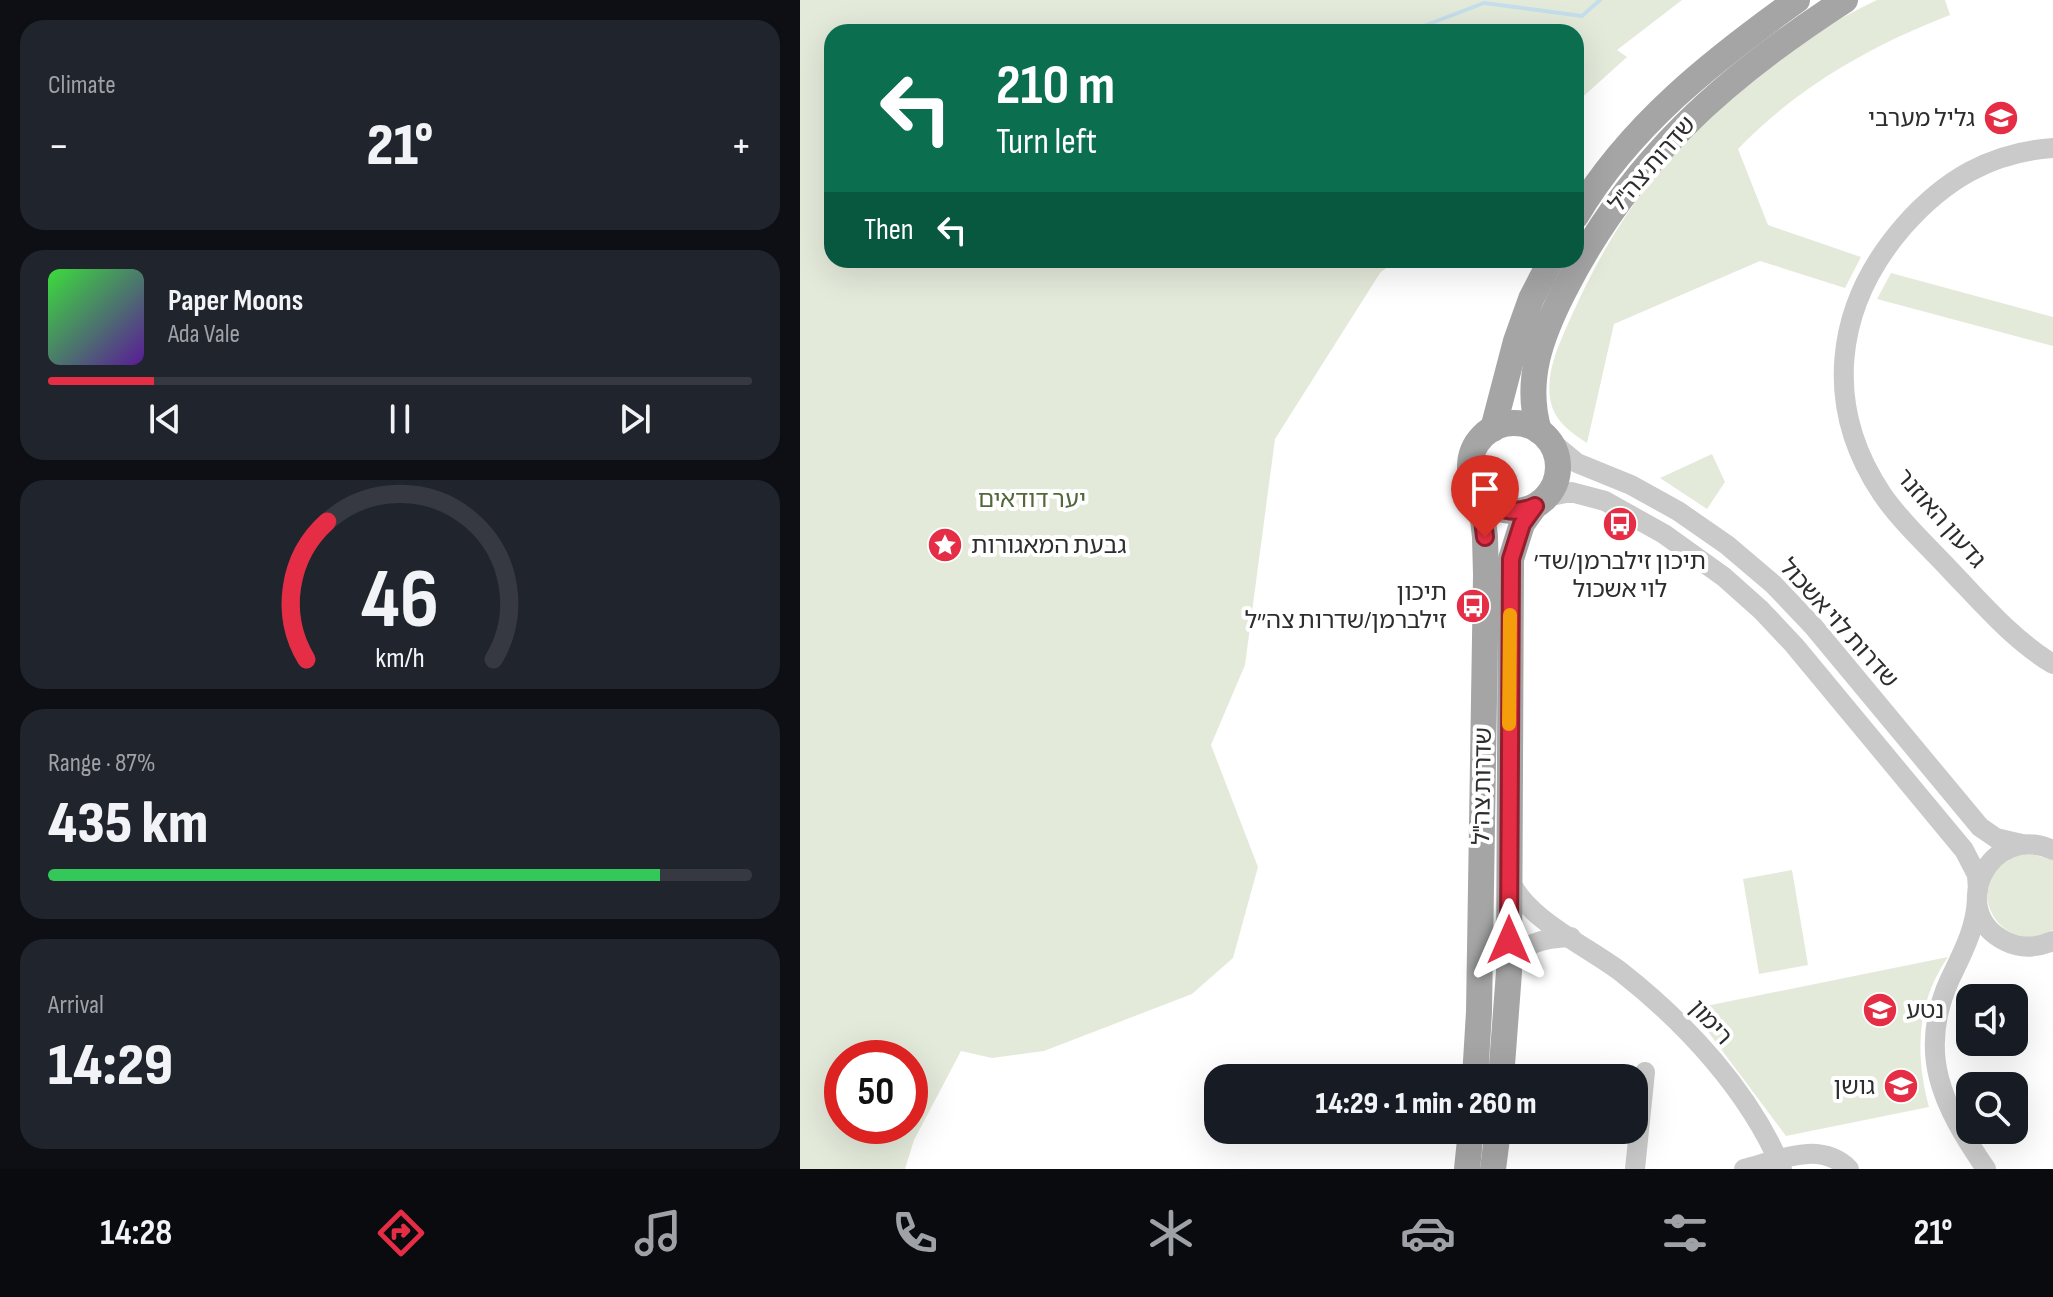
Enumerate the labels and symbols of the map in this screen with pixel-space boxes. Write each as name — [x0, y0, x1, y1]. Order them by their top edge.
school or university icon: גליל מערבי — [1982, 99, 2020, 137]
place label: גליל מערבי — [1868, 104, 1975, 133]
street label: שדרות צה"ל — [1603, 110, 1702, 218]
pin — [1451, 455, 1519, 537]
street label: גדעון האוזנר — [1890, 463, 1992, 574]
park label: יער דודאים — [978, 485, 1086, 514]
bus stop icon: תיכון זילברמן/שד׳ לוי אשכול — [1601, 505, 1639, 543]
place icon: גבעת המאגורות — [926, 526, 964, 564]
place label: גבעת המאגורות — [971, 531, 1127, 560]
place label: תיכון זילברמן/שד׳ לוי אשכול — [1534, 547, 1706, 604]
street label: שדרות לוי אשכול — [1773, 553, 1904, 694]
place label: תיכון זילברמן/שדרות צה״ל — [1245, 578, 1447, 635]
bus stop icon: תיכון זילברמן/שדרות צה״ל — [1454, 587, 1492, 625]
street label: שדרות צה"ל — [1467, 727, 1498, 845]
position arrow — [1467, 898, 1551, 982]
school or university icon: נטע — [1861, 991, 1899, 1029]
street label: רימון — [1683, 994, 1738, 1051]
place label: נטע — [1906, 996, 1944, 1025]
speed limit sign: 50 — [824, 1040, 928, 1144]
school or university icon: גושן — [1882, 1067, 1920, 1105]
place label: גושן — [1833, 1072, 1875, 1101]

